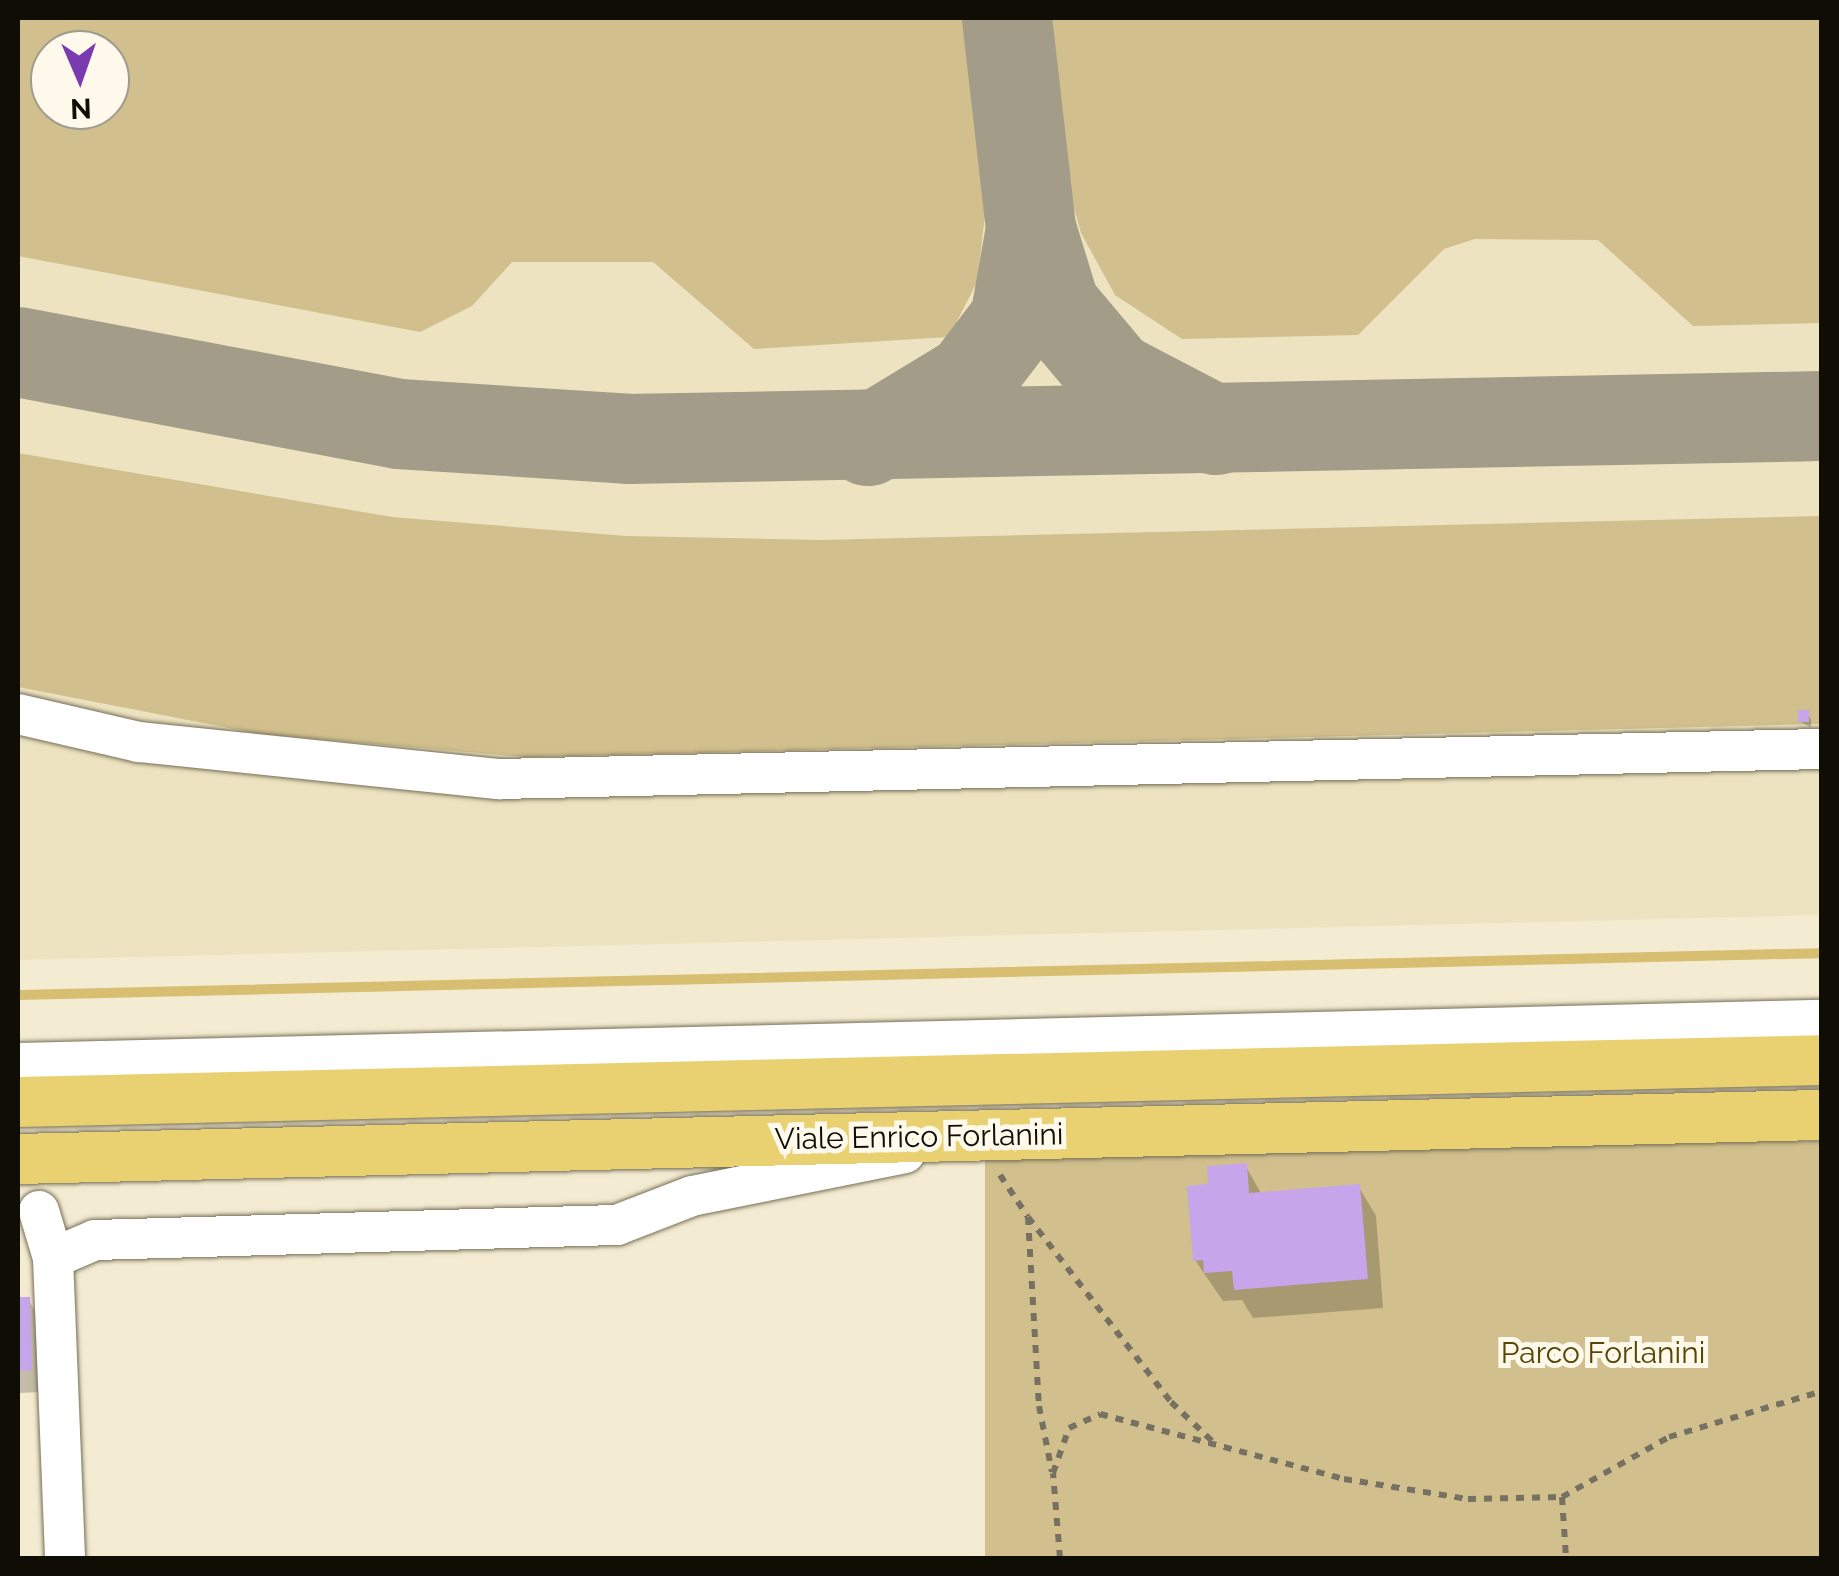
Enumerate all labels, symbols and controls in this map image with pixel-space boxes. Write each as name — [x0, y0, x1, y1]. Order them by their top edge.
north arrow — [30, 30, 130, 130]
text: N — [70, 92, 92, 125]
street label: Viale Enrico Forlanini — [774, 1116, 1064, 1158]
park label: Parco Forlanini — [1501, 1335, 1705, 1371]

